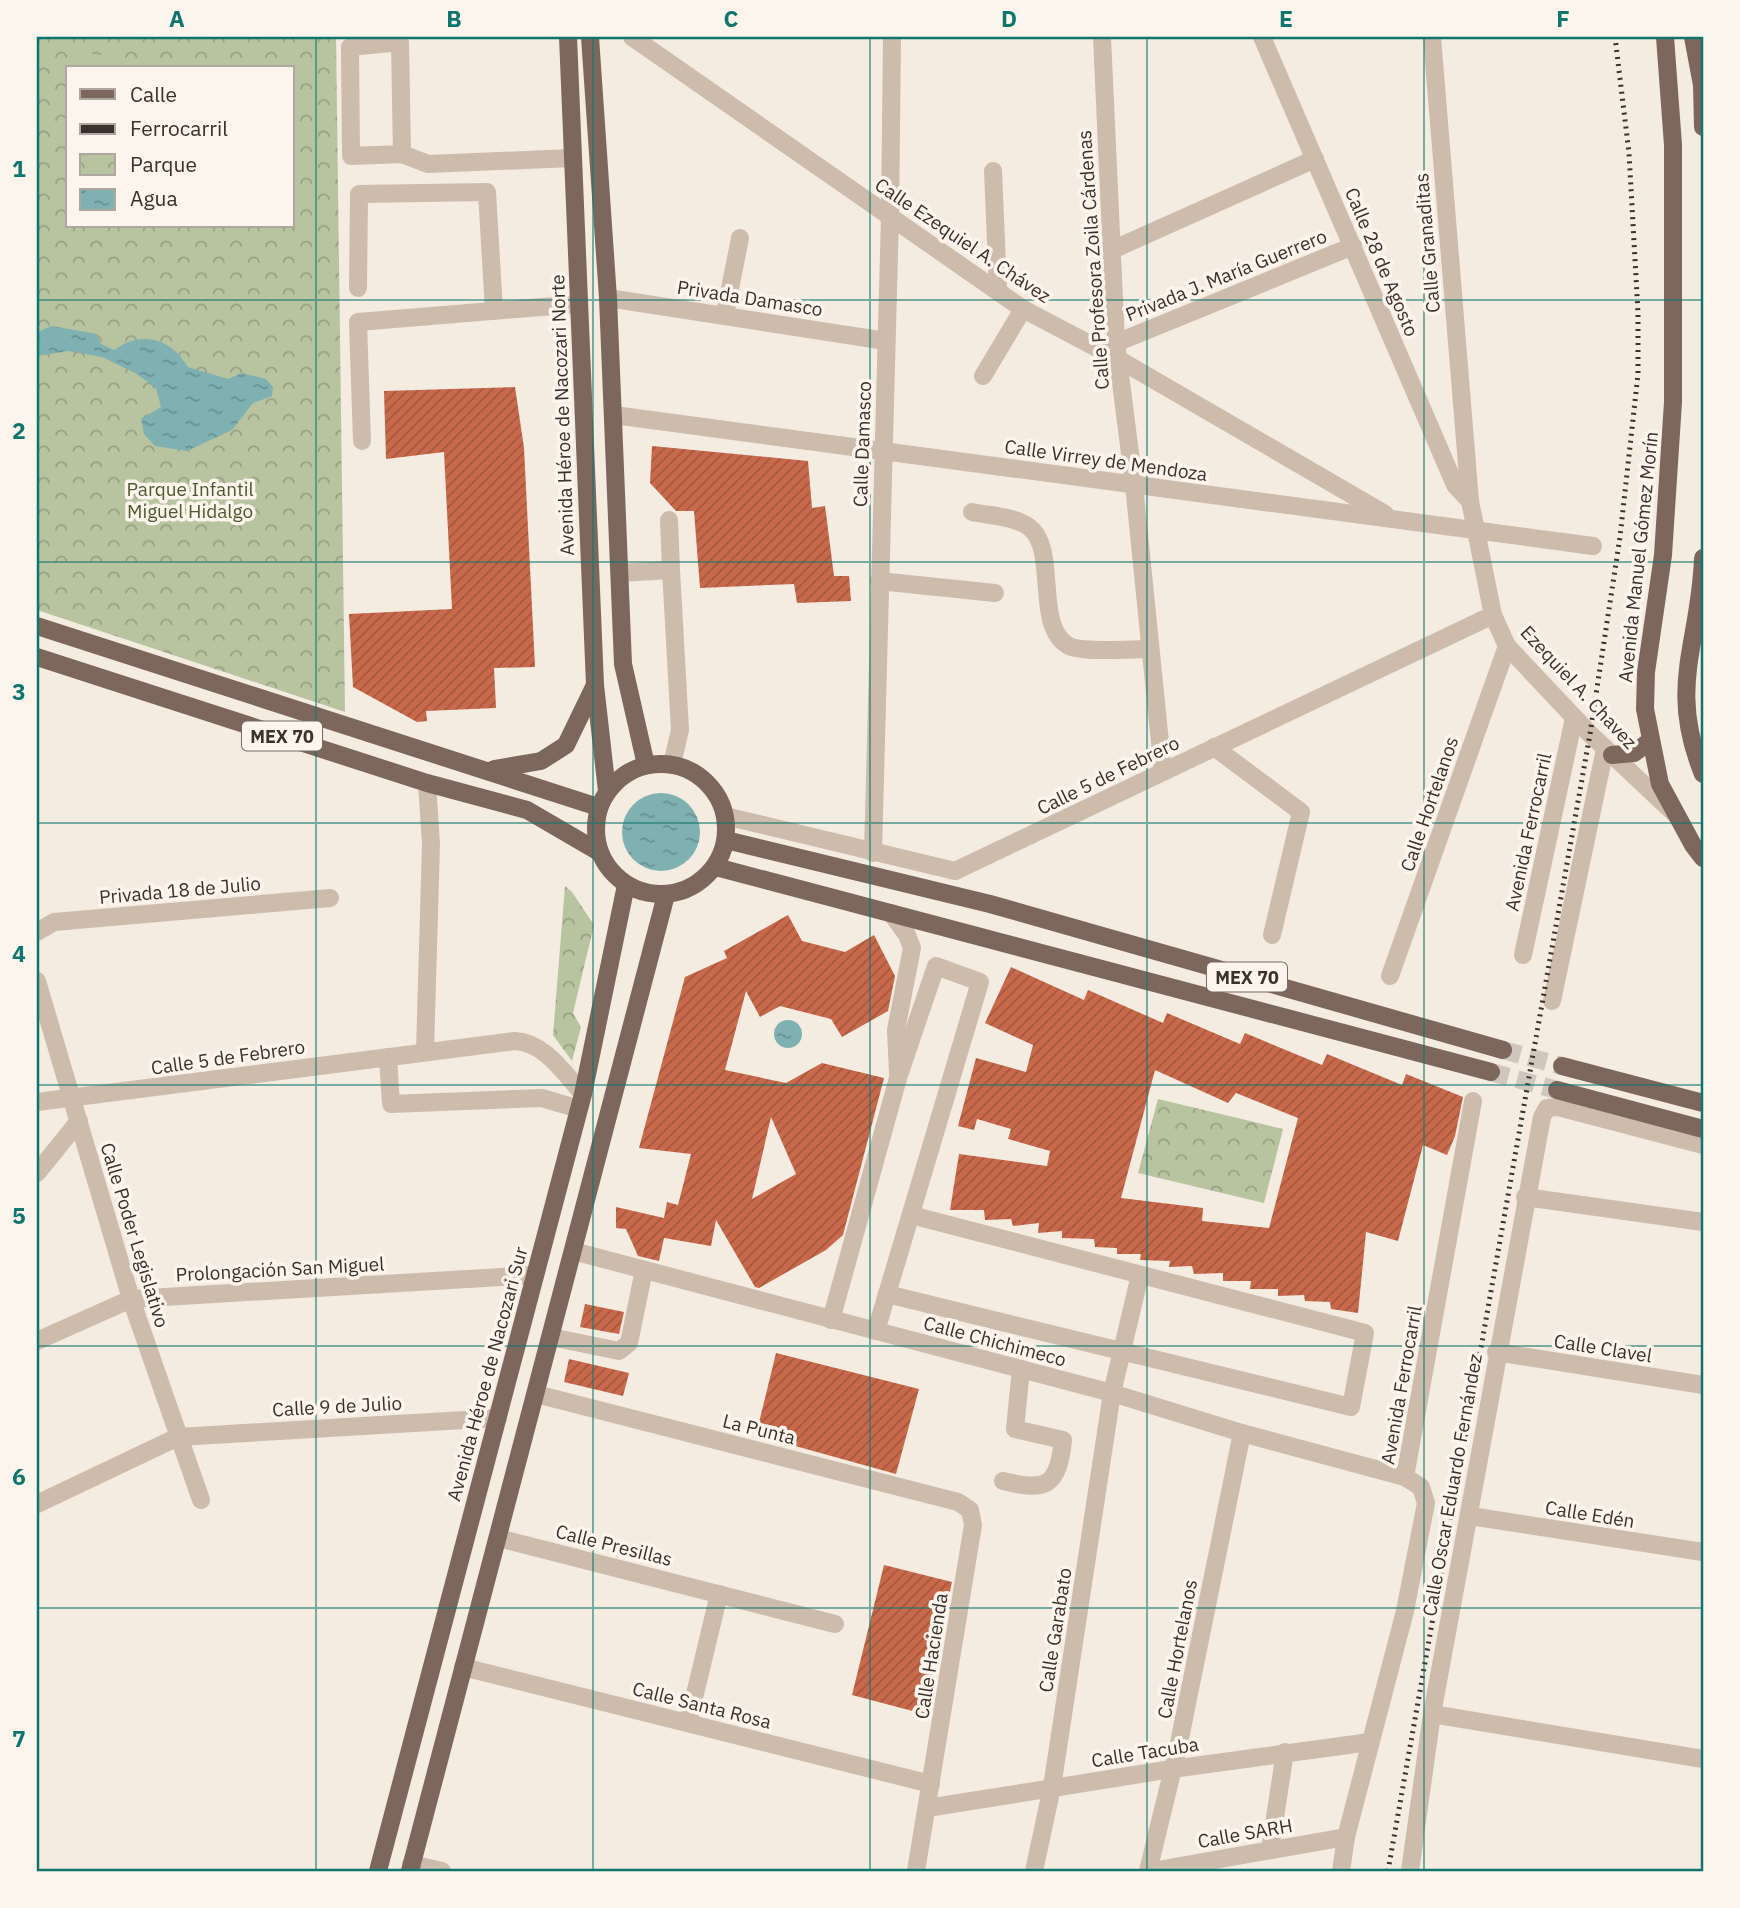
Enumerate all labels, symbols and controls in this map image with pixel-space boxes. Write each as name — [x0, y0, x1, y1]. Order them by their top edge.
text: A — [169, 3, 185, 33]
text: B — [446, 3, 462, 33]
text: C — [724, 3, 739, 33]
text: D — [1001, 3, 1017, 33]
text: E — [1279, 3, 1293, 33]
text: F — [1556, 3, 1570, 33]
legend — [66, 66, 294, 228]
text: Calle — [130, 80, 177, 108]
text: Ferrocarril — [130, 114, 228, 142]
street label: Calle Profesora Zoila Cárdenas — [1072, 129, 1114, 391]
text: Parque — [130, 150, 197, 178]
text: 1 — [12, 153, 26, 183]
street label: Calle Ezequiel A. Chávez — [871, 172, 1056, 308]
street label: Calle Granaditas — [1409, 172, 1445, 314]
text: Agua — [130, 184, 178, 212]
street label: Calle 28 de Agosto — [1340, 184, 1424, 340]
street label: Privada J. María Guerrero — [1122, 224, 1330, 326]
street label: Avenida Héroe de Nacozari Norte — [545, 274, 579, 556]
street label: Privada Damasco — [676, 275, 824, 321]
street label: Calle Damasco — [848, 381, 876, 507]
text: 2 — [12, 415, 26, 445]
street label: Avenida Manuel Gómez Morín — [1613, 430, 1663, 684]
street label: Calle Virrey de Mendoza — [1003, 434, 1209, 486]
park label: Parque Infantil Miguel Hidalgo — [126, 477, 254, 523]
street label: Ezequiel A. Chavez — [1516, 620, 1642, 754]
text: 3 — [12, 676, 26, 706]
road number: MEX 70 — [242, 722, 322, 750]
street label: Calle 5 de Febrero — [1033, 730, 1183, 820]
street label: Calle Hortelanos — [1395, 733, 1463, 875]
street label: Avenida Ferrocarril — [1499, 751, 1557, 913]
street label: Privada 18 de Julio — [98, 871, 262, 909]
text: 4 — [12, 938, 26, 968]
road number: MEX 70 — [1207, 962, 1287, 992]
street label: Calle 5 de Febrero — [149, 1034, 307, 1080]
street label: Calle Poder Legislativo — [95, 1140, 175, 1330]
text: 5 — [12, 1200, 26, 1230]
street label: Avenida Héroe de Nacozari Sur — [441, 1244, 533, 1504]
street label: Prolongación San Miguel — [175, 1252, 385, 1286]
street label: Avenida Ferrocarril — [1375, 1304, 1427, 1466]
street label: Calle Chichimeco — [921, 1310, 1069, 1372]
street label: Calle Clavel — [1552, 1328, 1654, 1368]
street label: Calle Oscar Eduardo Fernández — [1417, 1352, 1487, 1618]
street label: Calle 9 de Julio — [271, 1391, 403, 1421]
street label: La Punta — [720, 1408, 798, 1450]
text: 6 — [12, 1461, 26, 1491]
street label: Calle Edén — [1544, 1495, 1636, 1533]
street label: Calle Presillas — [553, 1519, 675, 1571]
street label: Calle Garabato — [1033, 1566, 1077, 1694]
street label: Calle Hortelanos — [1152, 1577, 1202, 1721]
street label: Calle Hacienda — [909, 1591, 953, 1721]
street label: Calle Santa Rosa — [630, 1676, 774, 1734]
text: 7 — [12, 1723, 26, 1753]
street label: Calle Tacuba — [1090, 1732, 1200, 1772]
street label: Calle SARH — [1196, 1813, 1294, 1853]

